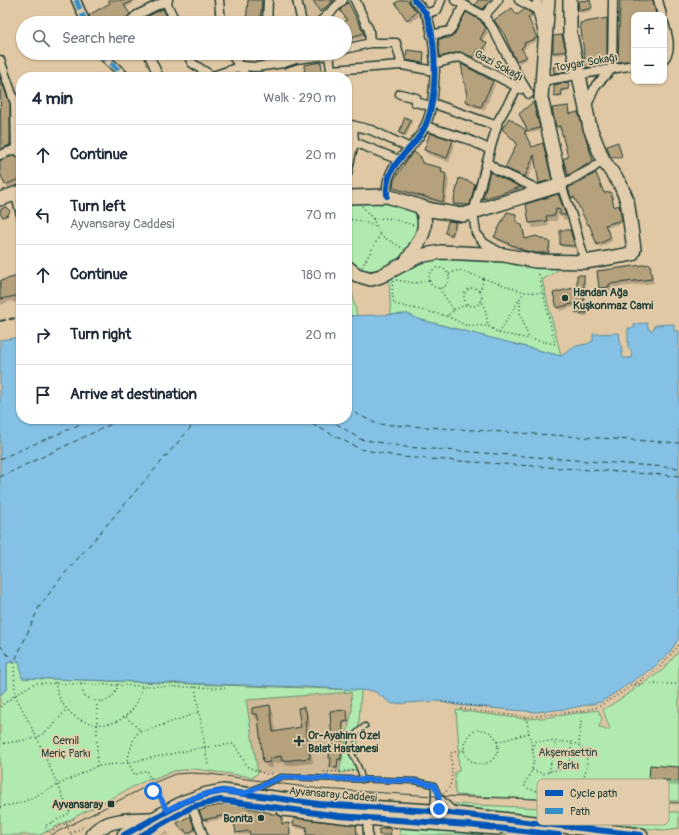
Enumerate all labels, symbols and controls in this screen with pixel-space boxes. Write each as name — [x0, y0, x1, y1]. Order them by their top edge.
map controls — [631, 12, 667, 84]
button: + — [631, 12, 667, 48]
search box — [16, 16, 352, 60]
icon: search — [30, 27, 52, 49]
text: Search here — [62, 29, 135, 48]
street label: Gazi Sokağı — [472, 47, 525, 84]
button: − — [631, 48, 667, 84]
street label: Toygar Sokağı — [553, 51, 619, 74]
text: 4 min — [32, 88, 73, 109]
text: Walk · 290 m — [263, 90, 336, 106]
icon: ahead — [32, 144, 54, 166]
text: Continue — [70, 145, 128, 164]
text: 20 m — [305, 147, 336, 163]
text: Turn left — [70, 197, 126, 216]
icon: left — [32, 204, 54, 226]
text: 70 m — [306, 207, 336, 223]
text: Ayvansaray Caddesi — [70, 216, 174, 232]
icon: ahead — [32, 264, 54, 286]
text: Continue — [70, 265, 128, 284]
text: 180 m — [301, 267, 336, 283]
place label: Handan Ağa Kuşkonmaz Cami — [573, 286, 653, 312]
marker: Handan Ağa Kuşkonmaz Cami — [560, 293, 570, 303]
icon: right — [32, 324, 54, 346]
text: Turn right — [70, 325, 131, 344]
text: 20 m — [305, 327, 336, 343]
icon: arrive — [32, 384, 54, 406]
text: Arrive at destination — [70, 385, 197, 404]
place label: Or-Ayahim Özel Balat Hastanesi — [308, 728, 381, 755]
park label: Cemil Meriç Parkı — [41, 734, 91, 760]
marker: Or-Ayahim Özel Balat Hastanesi — [293, 735, 305, 747]
park label: Akşemsettin Parkı — [539, 746, 597, 772]
legend — [537, 779, 669, 825]
route start — [144, 782, 162, 800]
street label: Ayvansaray Caddesi — [288, 784, 378, 805]
text: Cycle path — [570, 787, 617, 800]
place label: Ayvansaray — [52, 798, 103, 811]
marker: Ayvansaray — [106, 799, 116, 809]
route end — [430, 800, 448, 818]
text: Path — [570, 805, 590, 818]
place label: Bonita — [223, 812, 253, 825]
marker: Bonita — [256, 813, 266, 823]

